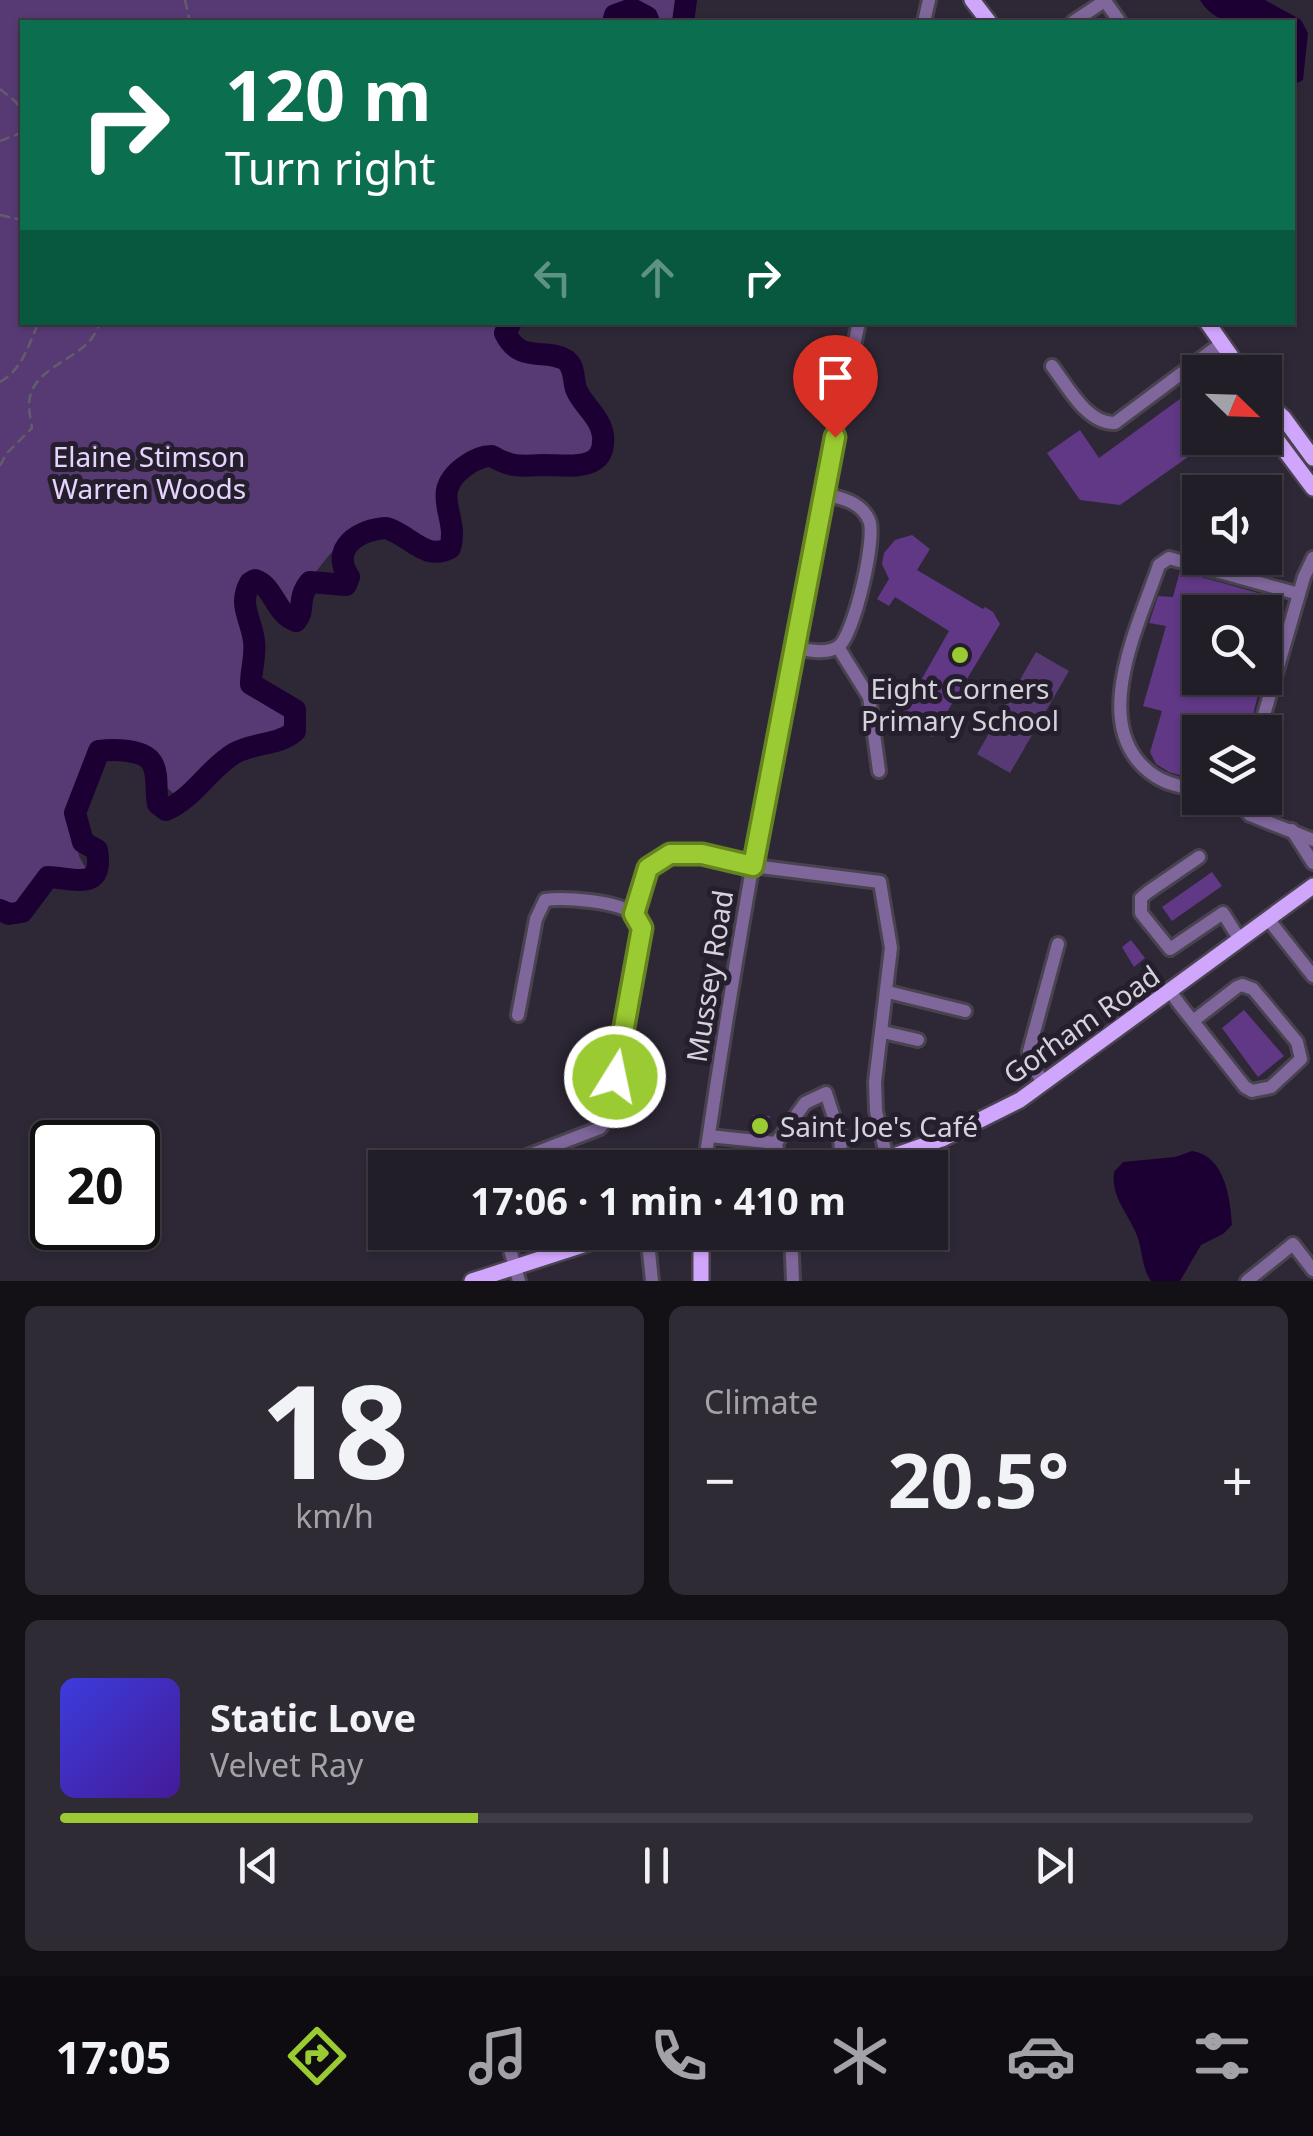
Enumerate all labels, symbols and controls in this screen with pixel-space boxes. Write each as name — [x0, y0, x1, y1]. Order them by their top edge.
text: 120 m — [225, 46, 432, 142]
icon: right — [60, 60, 190, 190]
text: Turn right — [225, 137, 436, 198]
icon: left — [525, 250, 580, 305]
icon: ahead — [630, 250, 685, 305]
icon: right — [735, 250, 790, 305]
pin — [793, 335, 878, 438]
icon: arrive — [808, 350, 863, 405]
north arrow — [1182, 355, 1282, 455]
map controls — [1182, 355, 1282, 815]
park label: Elaine Stimson Warren Woods — [52, 437, 246, 507]
button: sound — [1182, 475, 1282, 575]
button: search — [1182, 595, 1282, 695]
marker: Eight Corners Primary School — [949, 644, 971, 666]
place label: Eight Corners Primary School — [861, 669, 1059, 739]
button: layers — [1182, 715, 1282, 815]
street label: Mussey Road — [677, 887, 741, 1065]
street label: Gorham Road — [995, 956, 1167, 1092]
position arrow — [563, 1025, 667, 1129]
place label: Saint Joe's Café — [780, 1107, 978, 1145]
marker: Saint Joe's Café — [749, 1115, 771, 1137]
speed limit sign: 20 — [30, 1120, 160, 1250]
text: 17:06 · 1 min · 410 m — [470, 1174, 846, 1226]
text: 18 — [260, 1340, 409, 1517]
text: Climate — [704, 1380, 818, 1423]
text: 20.5° — [888, 1428, 1069, 1530]
text: − — [704, 1442, 735, 1517]
text: + — [1222, 1442, 1253, 1517]
text: km/h — [295, 1494, 374, 1537]
text: Static Love — [210, 1691, 416, 1743]
text: Velvet Ray — [210, 1743, 363, 1786]
icon: previous — [231, 1838, 286, 1893]
icon: pause — [629, 1838, 684, 1893]
icon: next — [1027, 1838, 1082, 1893]
icon: directions — [282, 2021, 352, 2091]
icon: music — [463, 2021, 533, 2091]
icon: phone — [644, 2021, 714, 2091]
icon: climate — [825, 2021, 895, 2091]
icon: car — [1006, 2021, 1076, 2091]
icon: filters — [1187, 2021, 1257, 2091]
text: 17:05 — [56, 2026, 171, 2087]

